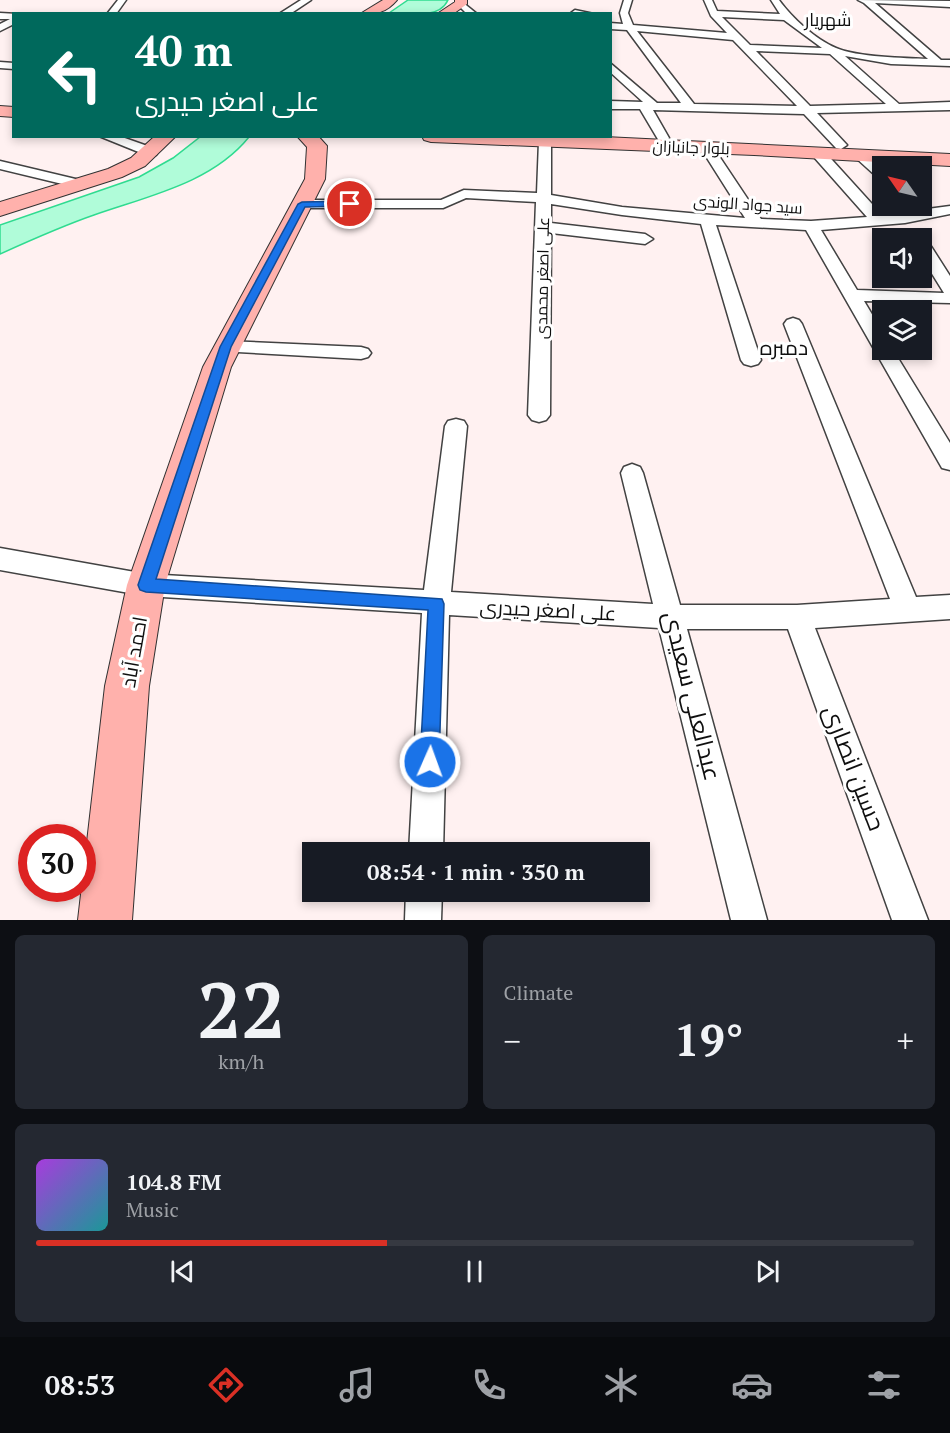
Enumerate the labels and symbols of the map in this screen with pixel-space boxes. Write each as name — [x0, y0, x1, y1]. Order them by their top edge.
district label: شهریار — [803, 7, 852, 31]
street label: بلوار جانبازان — [652, 135, 730, 159]
north arrow — [872, 156, 932, 216]
pin — [324, 178, 375, 229]
street label: سید جواد الوندی — [693, 189, 803, 219]
street label: علی اصغر محمدی — [530, 217, 554, 339]
district label: دمبره — [760, 333, 808, 361]
street label: علی اصغر حیدری — [479, 592, 617, 627]
street label: عبدالعلی سعیدی — [656, 608, 729, 784]
street label: احمد آباد — [114, 614, 153, 690]
street label: حسین انصاری — [816, 700, 893, 835]
position arrow — [398, 730, 462, 794]
speed limit sign: 30 — [18, 824, 96, 902]

